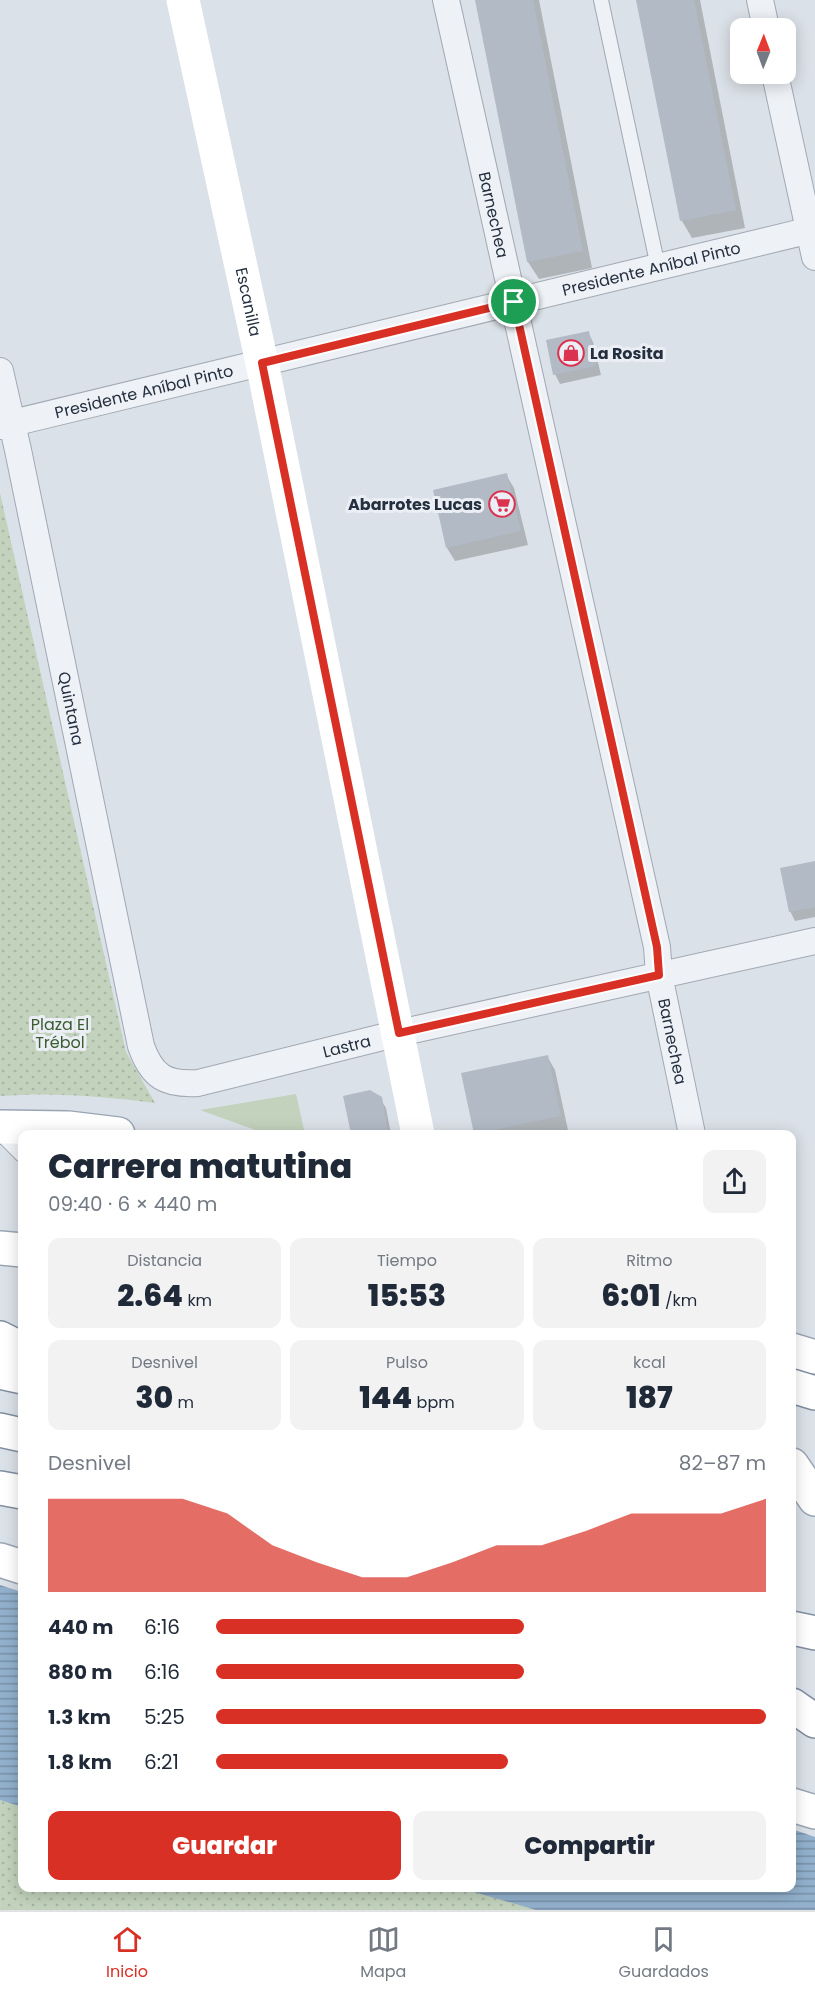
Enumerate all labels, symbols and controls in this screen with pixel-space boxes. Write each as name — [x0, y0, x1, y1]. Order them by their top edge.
north arrow — [730, 18, 796, 84]
map controls — [730, 18, 796, 84]
street label: Barnechea — [473, 170, 514, 260]
street label: Presidente Aníbal Pinto — [560, 236, 743, 302]
street label: Escanilla — [230, 265, 267, 339]
pin — [488, 276, 539, 327]
icon: arrive — [497, 285, 530, 318]
shop icon: La Rosita — [556, 338, 586, 368]
place label: La Rosita — [590, 342, 664, 365]
street label: Presidente Aníbal Pinto — [52, 359, 236, 424]
supermarket icon: Abarrotes Lucas — [487, 489, 517, 519]
place label: Abarrotes Lucas — [348, 493, 482, 516]
street label: Quintana — [52, 670, 90, 748]
street label: Barnechea — [652, 996, 692, 1087]
park label: Plaza El Trébol — [31, 1013, 89, 1054]
street label: Lastra — [320, 1029, 373, 1064]
text: Carrera matutina — [48, 1143, 352, 1190]
button: share — [703, 1150, 766, 1213]
text: 09:40 · 6 × 440 m — [48, 1190, 217, 1218]
text: Distancia — [127, 1249, 202, 1272]
text: Tiempo — [377, 1249, 437, 1272]
text: Ritmo — [626, 1249, 672, 1272]
text: 2.64 — [117, 1274, 183, 1317]
text: 15:53 — [368, 1274, 446, 1317]
text: 6:01 — [601, 1274, 661, 1317]
text: km — [183, 1289, 212, 1312]
text: /km — [661, 1289, 697, 1312]
text: Desnivel — [131, 1351, 198, 1374]
text: Pulso — [386, 1351, 428, 1374]
text: kcal — [633, 1351, 666, 1374]
text: 30 — [135, 1376, 173, 1419]
text: 144 — [359, 1376, 412, 1419]
text: 187 — [626, 1376, 673, 1419]
text: m — [173, 1391, 194, 1414]
text: bpm — [412, 1391, 455, 1414]
text: Desnivel — [48, 1449, 131, 1477]
text: 82–87 m — [679, 1449, 766, 1477]
text: 440 m — [48, 1613, 114, 1641]
text: 6:16 — [144, 1613, 180, 1641]
text: 880 m — [48, 1658, 112, 1686]
text: 6:16 — [144, 1658, 180, 1686]
text: 1.3 km — [48, 1703, 111, 1731]
text: 5:25 — [144, 1703, 185, 1731]
text: 1.8 km — [48, 1748, 112, 1776]
text: 6:21 — [144, 1748, 179, 1776]
button: Guardar — [48, 1811, 401, 1880]
button: Compartir — [413, 1811, 766, 1880]
tab: Inicio — [106, 1923, 148, 1984]
tab: Mapa — [360, 1923, 406, 1984]
tab: Guardados — [618, 1923, 709, 1984]

